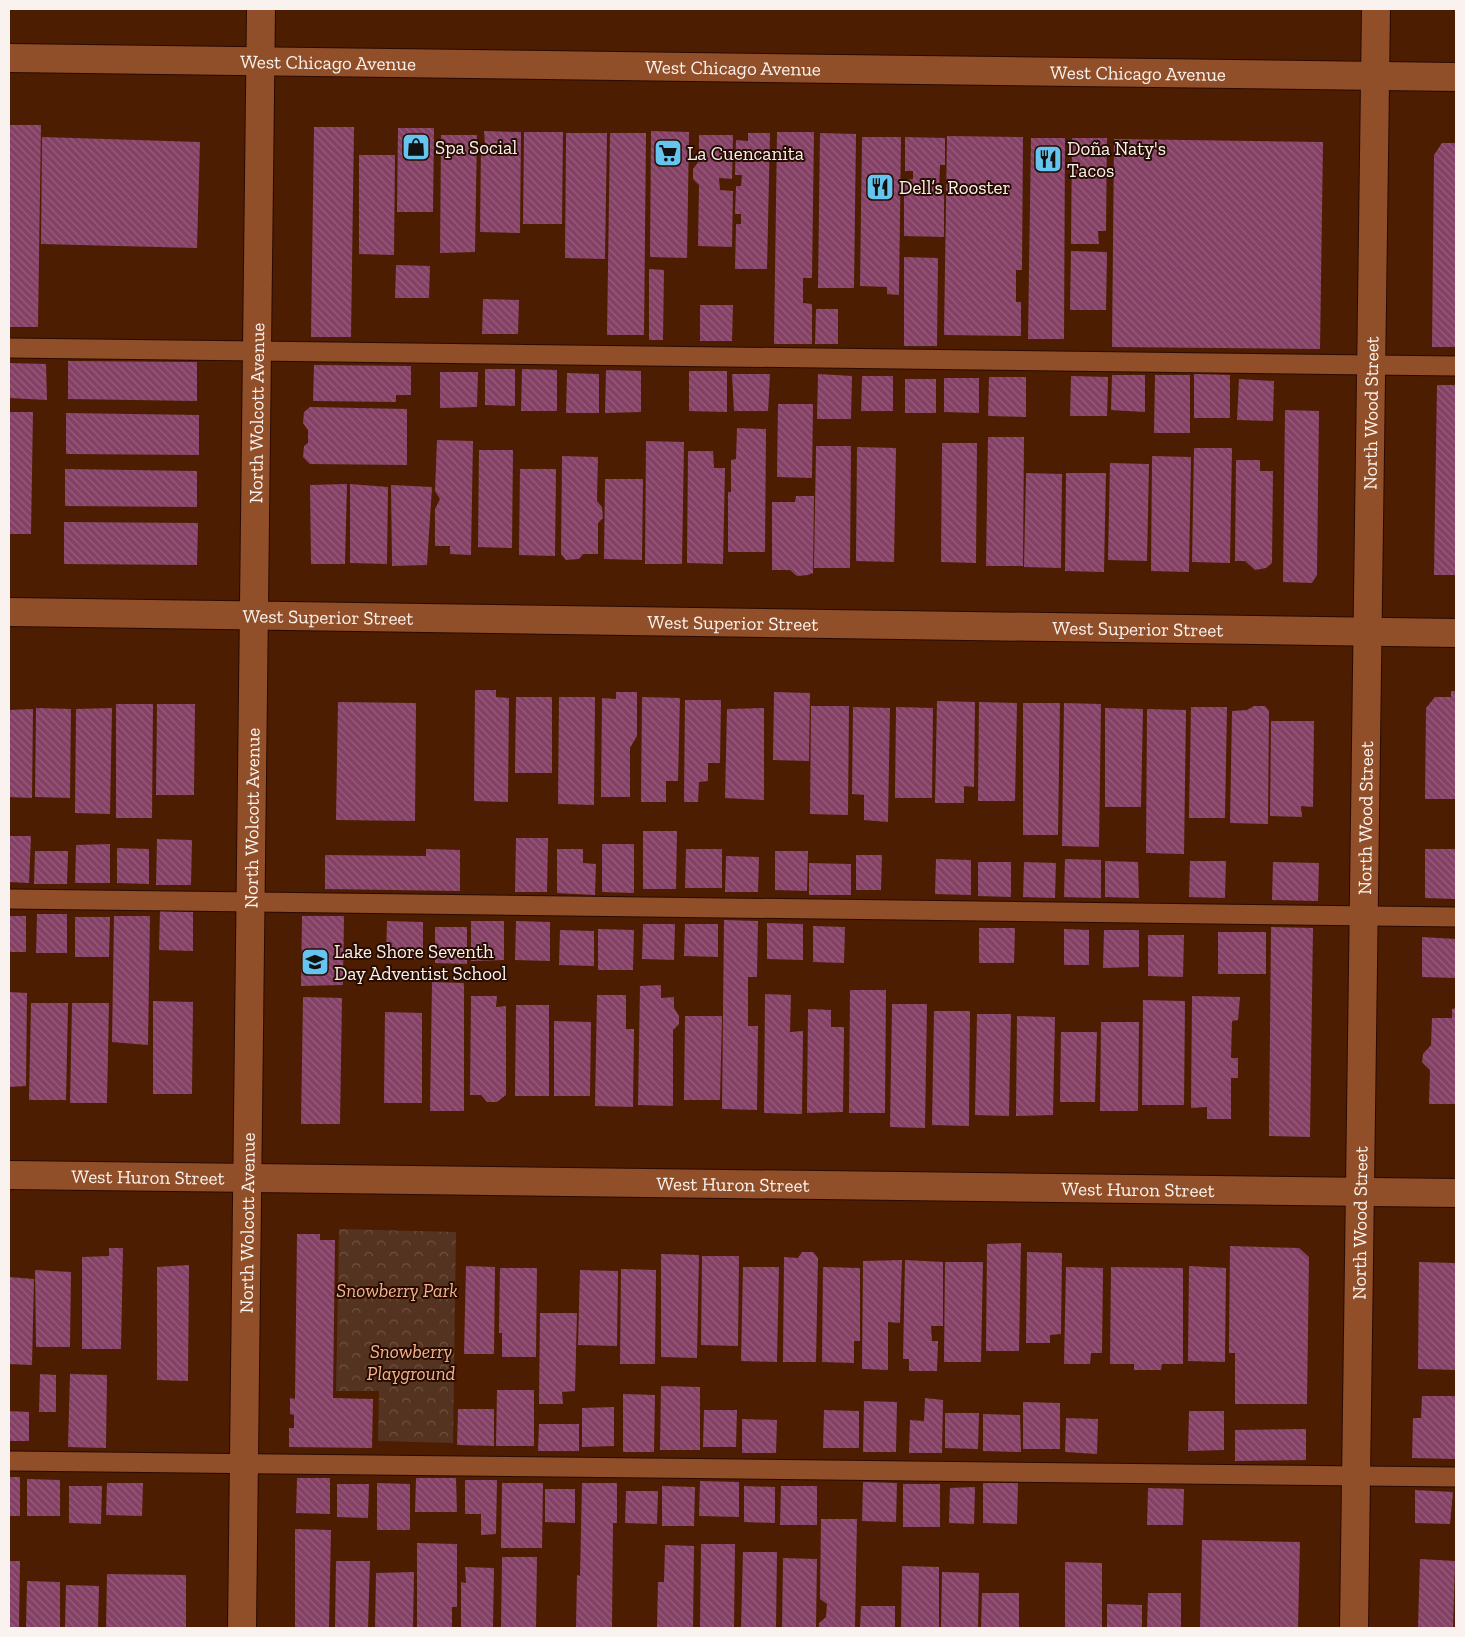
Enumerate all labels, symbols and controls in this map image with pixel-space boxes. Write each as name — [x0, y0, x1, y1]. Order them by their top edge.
street label: West Chicago Avenue — [240, 50, 416, 75]
street label: West Chicago Avenue — [645, 55, 821, 80]
street label: West Chicago Avenue — [1050, 60, 1226, 85]
shop icon: Spa Social — [401, 132, 431, 162]
place label: Spa Social — [435, 136, 517, 159]
place label: Doña Naty's Tacos — [1067, 137, 1166, 182]
supermarket icon: La Cuencanita — [653, 138, 683, 168]
place label: La Cuencanita — [687, 142, 804, 165]
restaurant icon: Doña Naty's Tacos — [1033, 144, 1063, 174]
restaurant icon: Dell’s Rooster — [865, 172, 895, 202]
place label: Dell’s Rooster — [899, 176, 1010, 199]
street label: North Wolcott Avenue — [244, 322, 269, 504]
street label: North Wood Street — [1358, 336, 1383, 490]
street label: West Superior Street — [242, 604, 414, 629]
street label: West Superior Street — [647, 610, 819, 635]
street label: West Superior Street — [1052, 616, 1224, 641]
street label: North Wolcott Avenue — [239, 727, 264, 909]
street label: North Wood Street — [1352, 741, 1378, 895]
place label: Lake Shore Seventh Day Adventist School — [334, 940, 507, 985]
school or university icon: Lake Shore Seventh Day Adventist School — [300, 947, 330, 977]
street label: North Wolcott Avenue — [234, 1132, 259, 1314]
street label: North Wood Street — [1347, 1146, 1372, 1300]
street label: West Huron Street — [71, 1164, 225, 1189]
street label: West Huron Street — [656, 1172, 810, 1196]
street label: West Huron Street — [1061, 1177, 1215, 1201]
park label: Snowberry Park — [336, 1279, 458, 1302]
park label: Snowberry Playground — [367, 1340, 456, 1385]

